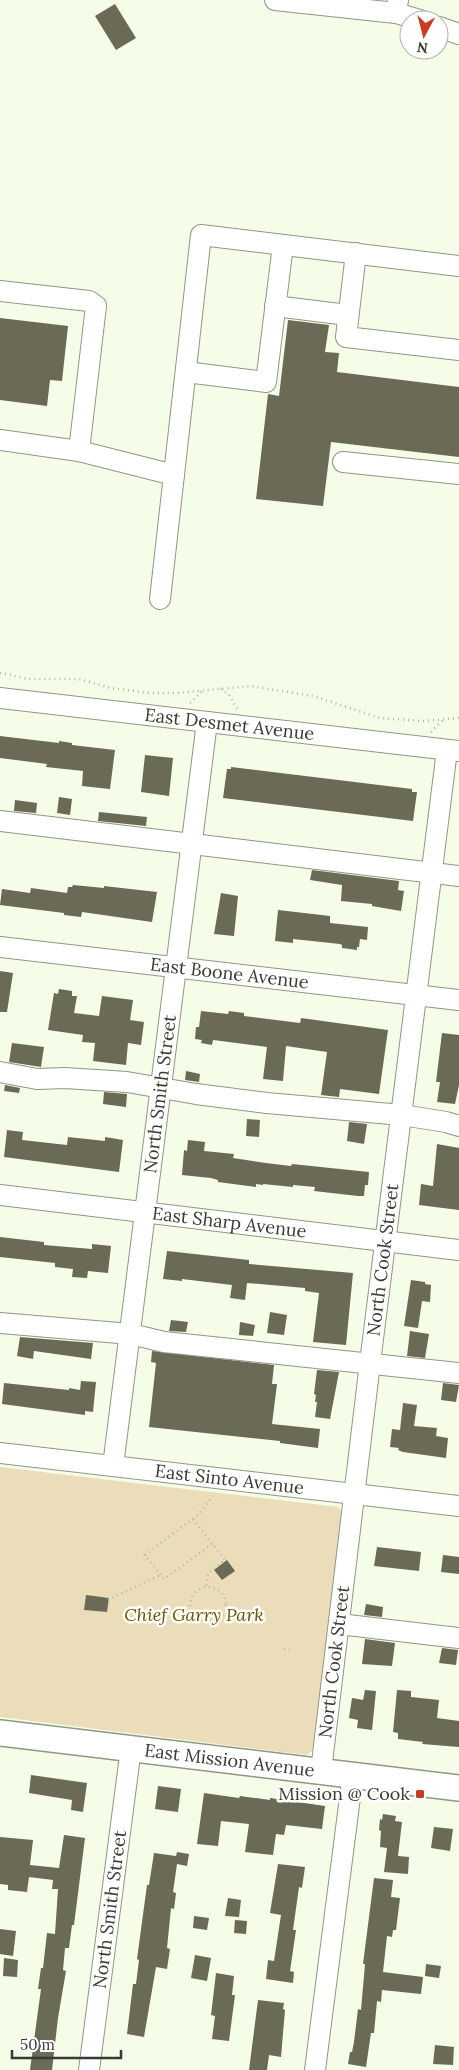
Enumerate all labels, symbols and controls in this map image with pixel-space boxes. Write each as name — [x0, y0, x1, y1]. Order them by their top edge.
north arrow — [399, 10, 449, 60]
text: N — [416, 38, 429, 57]
street label: East Desmet Avenue — [143, 703, 316, 745]
street label: East Boone Avenue — [149, 952, 310, 994]
street label: North Smith Street — [138, 1013, 181, 1175]
street label: North Cook Street — [361, 1182, 403, 1337]
street label: East Sharp Avenue — [151, 1201, 308, 1243]
street label: East Sinto Avenue — [154, 1459, 306, 1499]
street label: North Cook Street — [313, 1584, 354, 1739]
park label: Chief Garry Park — [124, 1603, 264, 1626]
street label: East Mission Avenue — [143, 1738, 316, 1782]
place label: Mission @ Cook — [278, 1782, 410, 1805]
marker: Mission @ Cook — [414, 1788, 426, 1800]
street label: North Smith Street — [88, 1829, 131, 1990]
scale bar — [12, 2028, 121, 2060]
text: 50 m — [20, 2035, 55, 2054]

